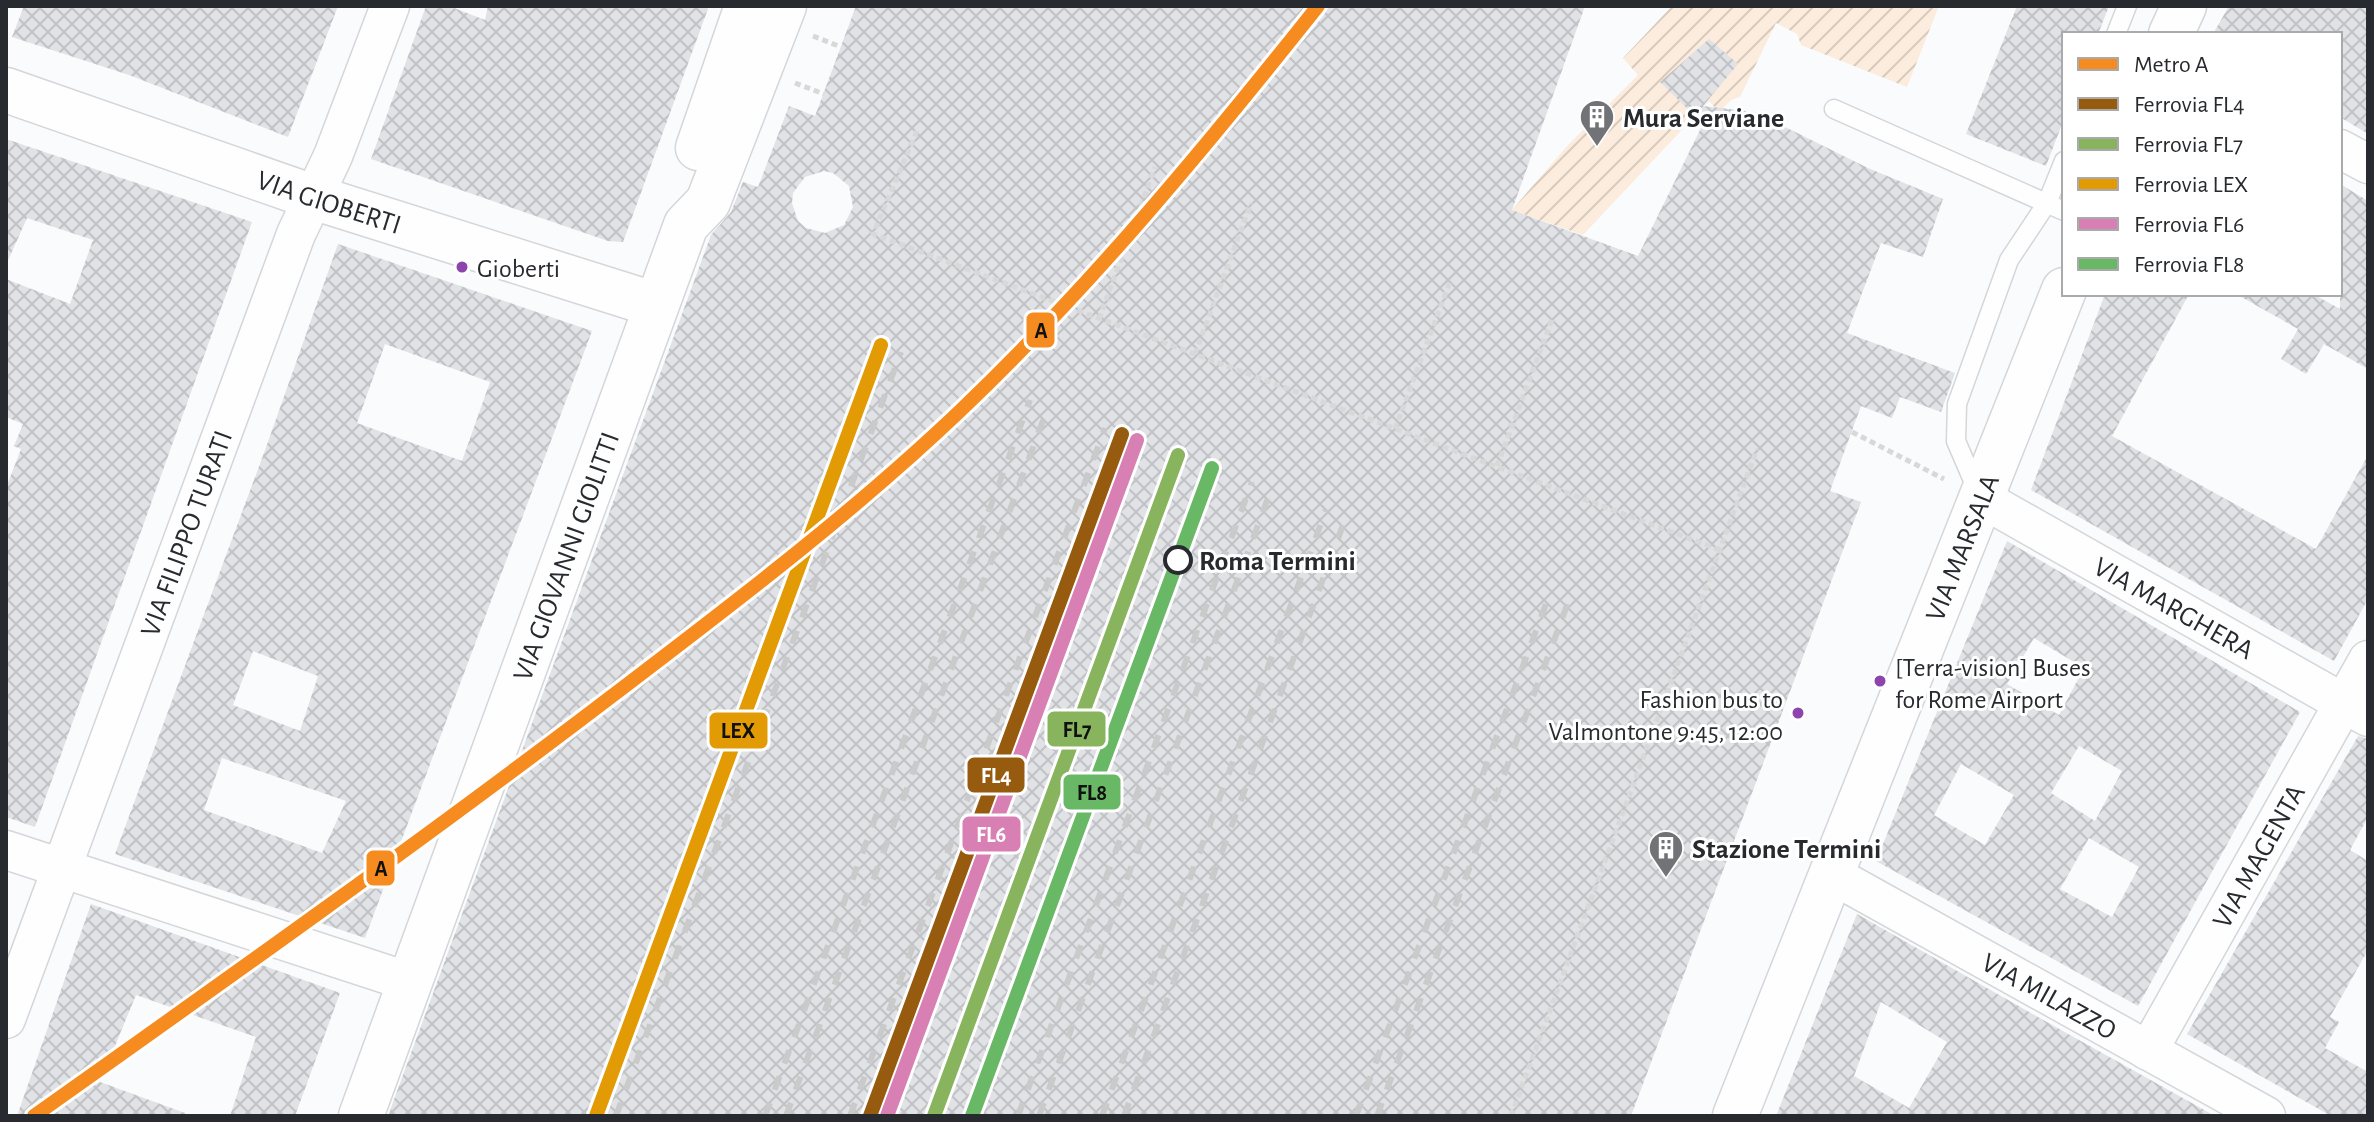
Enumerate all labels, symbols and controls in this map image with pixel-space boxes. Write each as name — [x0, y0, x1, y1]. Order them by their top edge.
legend — [2062, 32, 2342, 296]
text: Metro A — [2134, 53, 2209, 77]
text: Ferrovia FL4 — [2134, 93, 2245, 117]
building icon: Mura Serviane — [1578, 98, 1616, 148]
place label: Mura Serviane — [1623, 105, 1784, 133]
text: Ferrovia FL7 — [2134, 133, 2243, 157]
street label: VIA GIOBERTI — [253, 167, 404, 240]
text: Ferrovia LEX — [2134, 173, 2248, 197]
text: Ferrovia FL6 — [2134, 213, 2244, 237]
text: Ferrovia FL8 — [2134, 253, 2244, 277]
place label: Gioberti — [477, 256, 560, 282]
marker: Gioberti — [454, 259, 470, 275]
line badge: A — [1025, 311, 1056, 349]
text: A — [1034, 320, 1048, 342]
street label: VIA FILIPPO TURATI — [137, 427, 238, 641]
street label: VIA GIOVANNI GIOLITTI — [509, 429, 625, 685]
street label: VIA MARSALA — [1922, 471, 2005, 625]
marker: Roma Termini — [1164, 546, 1192, 574]
place label: Roma Termini — [1199, 548, 1356, 576]
street label: VIA MARGHERA — [2088, 553, 2258, 665]
place label: [Terra-vision] Buses for Rome Airport — [1895, 655, 2091, 713]
marker: [Terra-vision] Buses for Rome Airport — [1872, 673, 1888, 689]
place label: Fashion bus to Valmontone 9:45, 12:00 — [1548, 687, 1783, 745]
marker: Fashion bus to Valmontone 9:45, 12:00 — [1790, 705, 1806, 721]
line badge: FL7 — [1046, 710, 1107, 748]
line badge: LEX — [708, 711, 769, 750]
text: FL7 — [1062, 719, 1092, 741]
text: LEX — [721, 720, 756, 742]
line badge: FL4 — [966, 756, 1026, 794]
text: FL4 — [981, 765, 1011, 787]
line badge: FL8 — [1062, 773, 1122, 811]
street label: VIA MAGENTA — [2208, 780, 2311, 933]
text: FL8 — [1077, 782, 1107, 804]
line badge: FL6 — [961, 815, 1022, 853]
text: FL6 — [976, 824, 1006, 846]
building icon: Stazione Termini — [1647, 829, 1685, 879]
place label: Stazione Termini — [1692, 836, 1881, 864]
line badge: A — [365, 849, 396, 887]
text: A — [374, 858, 388, 880]
street label: VIA MILAZZO — [1977, 949, 2120, 1046]

